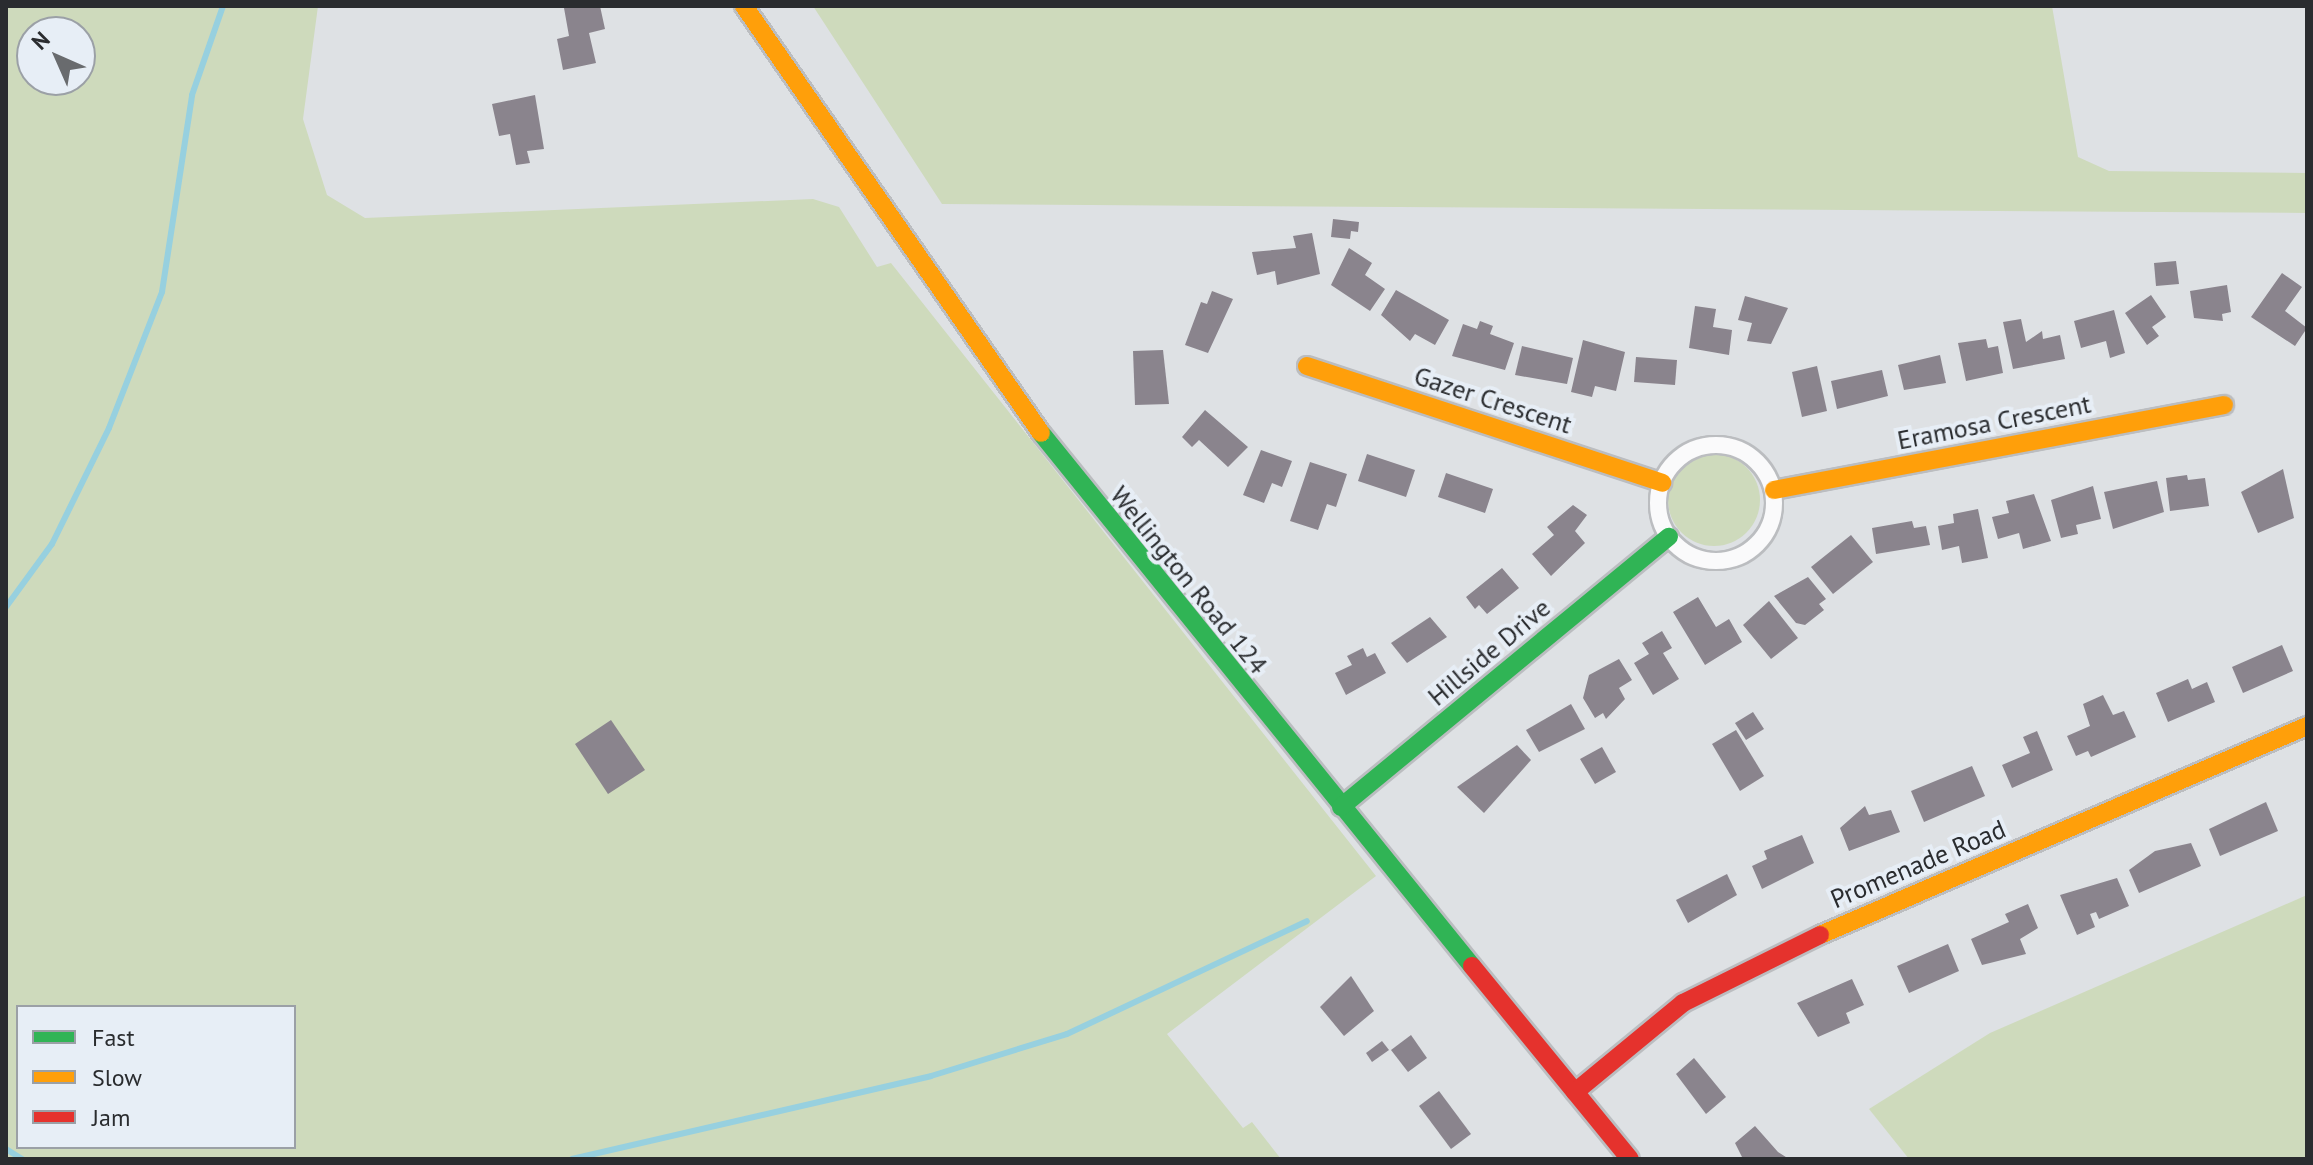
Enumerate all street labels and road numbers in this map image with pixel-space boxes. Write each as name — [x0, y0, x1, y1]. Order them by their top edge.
street label: Gazer Crescent — [1410, 360, 1576, 440]
street label: Eramosa Crescent — [1895, 388, 2093, 456]
street label: Wellington Road 124 — [1104, 480, 1274, 680]
street label: Hillside Drive — [1422, 592, 1556, 712]
street label: Promenade Road — [1826, 813, 2010, 915]

